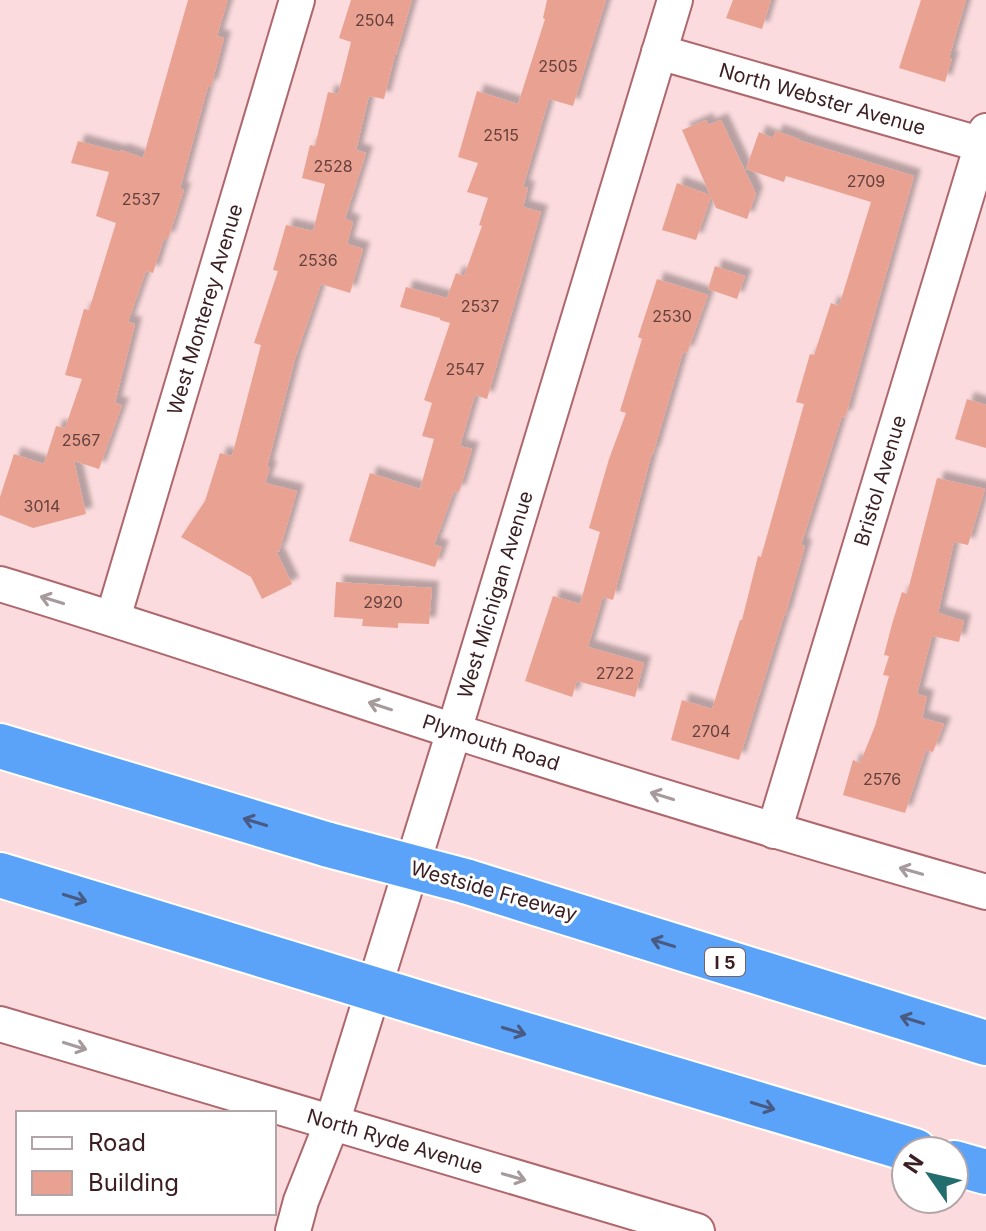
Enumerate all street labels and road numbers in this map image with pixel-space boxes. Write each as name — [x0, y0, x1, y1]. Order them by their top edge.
street label: North Webster Avenue — [716, 58, 928, 140]
street label: West Monterey Avenue — [162, 201, 248, 418]
street label: Bristol Avenue — [849, 412, 911, 549]
street label: West Michigan Avenue — [453, 488, 538, 701]
street label: Plymouth Road — [419, 710, 563, 776]
street label: Westside Freeway — [408, 856, 580, 926]
road number: I 5 — [705, 948, 745, 976]
street label: North Ryde Avenue — [304, 1104, 486, 1179]

